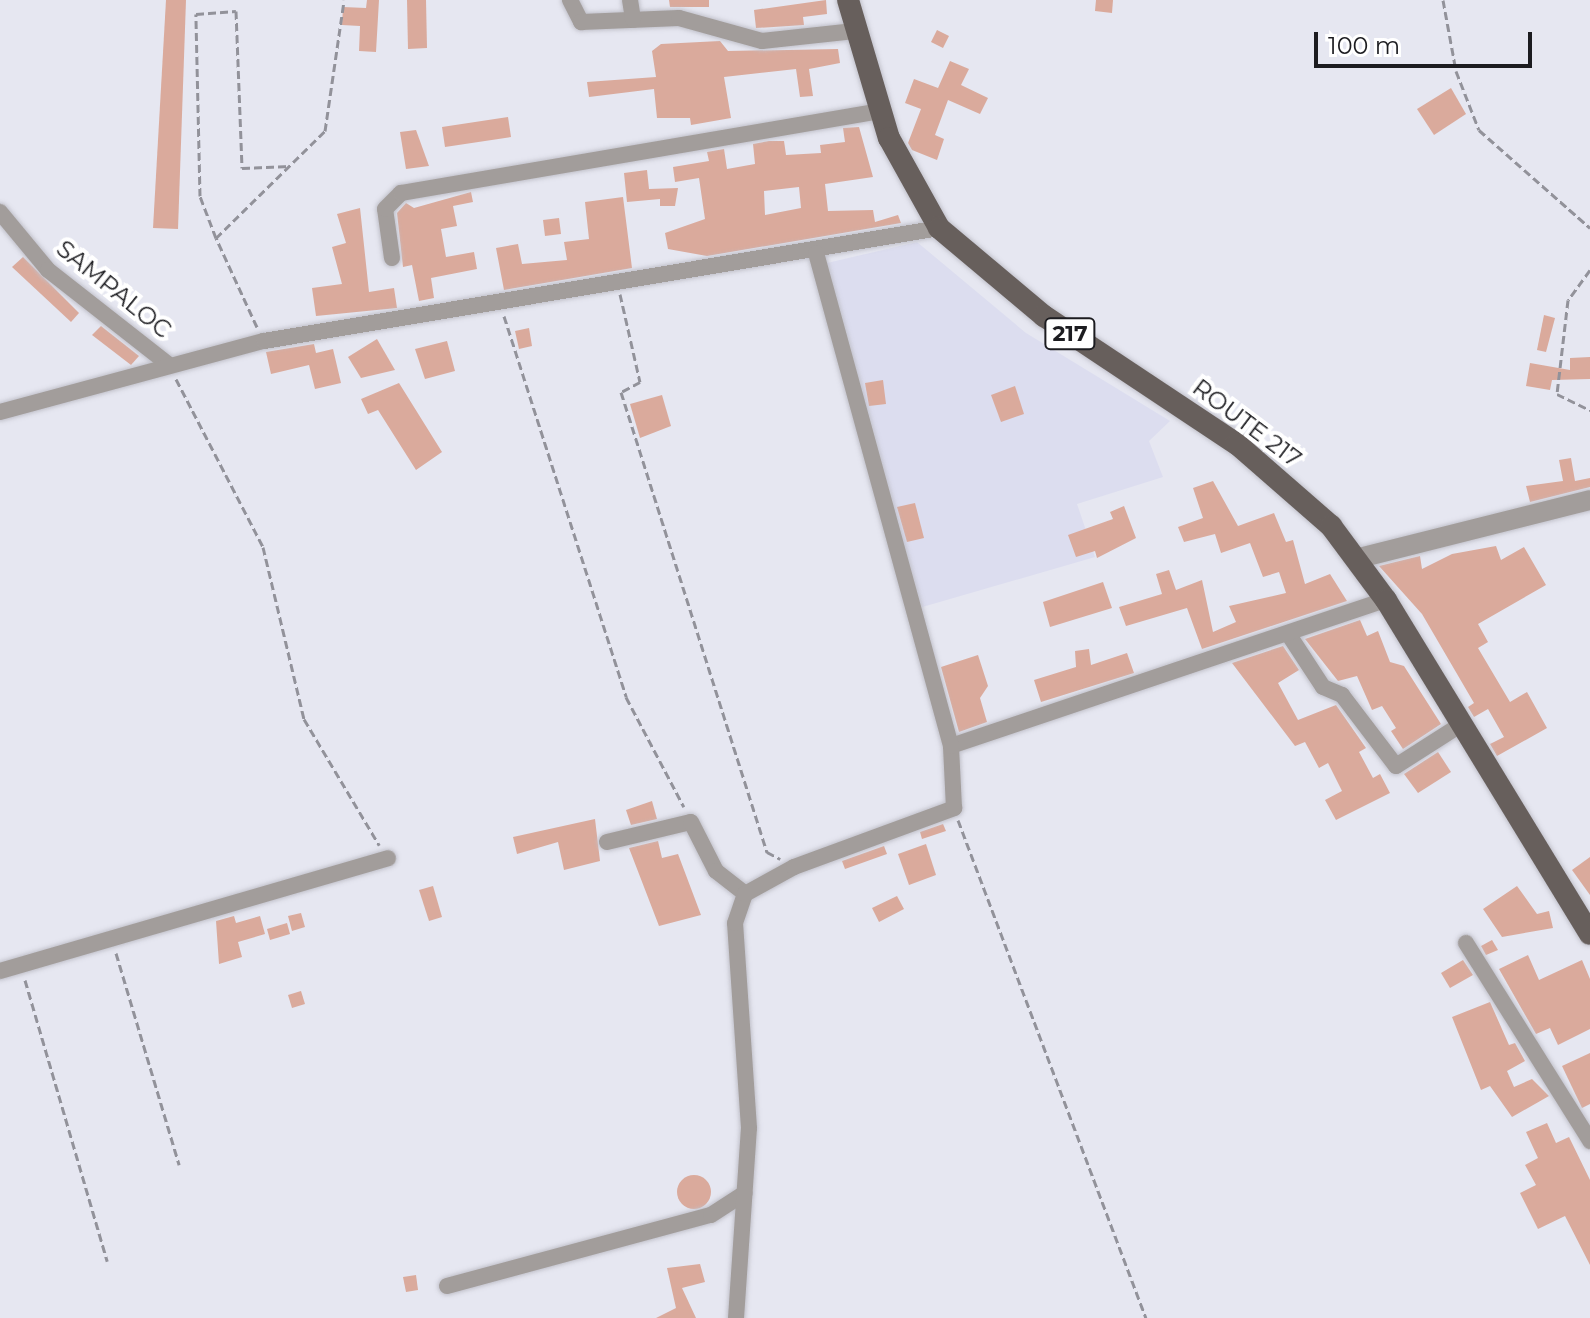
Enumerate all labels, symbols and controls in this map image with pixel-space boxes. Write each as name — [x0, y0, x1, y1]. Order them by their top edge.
scale bar — [1318, 16, 1536, 66]
text: 100 m — [1328, 31, 1400, 60]
street label: SAMPALOC — [51, 234, 177, 344]
road number: 217 — [1044, 316, 1096, 352]
street label: ROUTE 217 — [1187, 373, 1307, 473]

